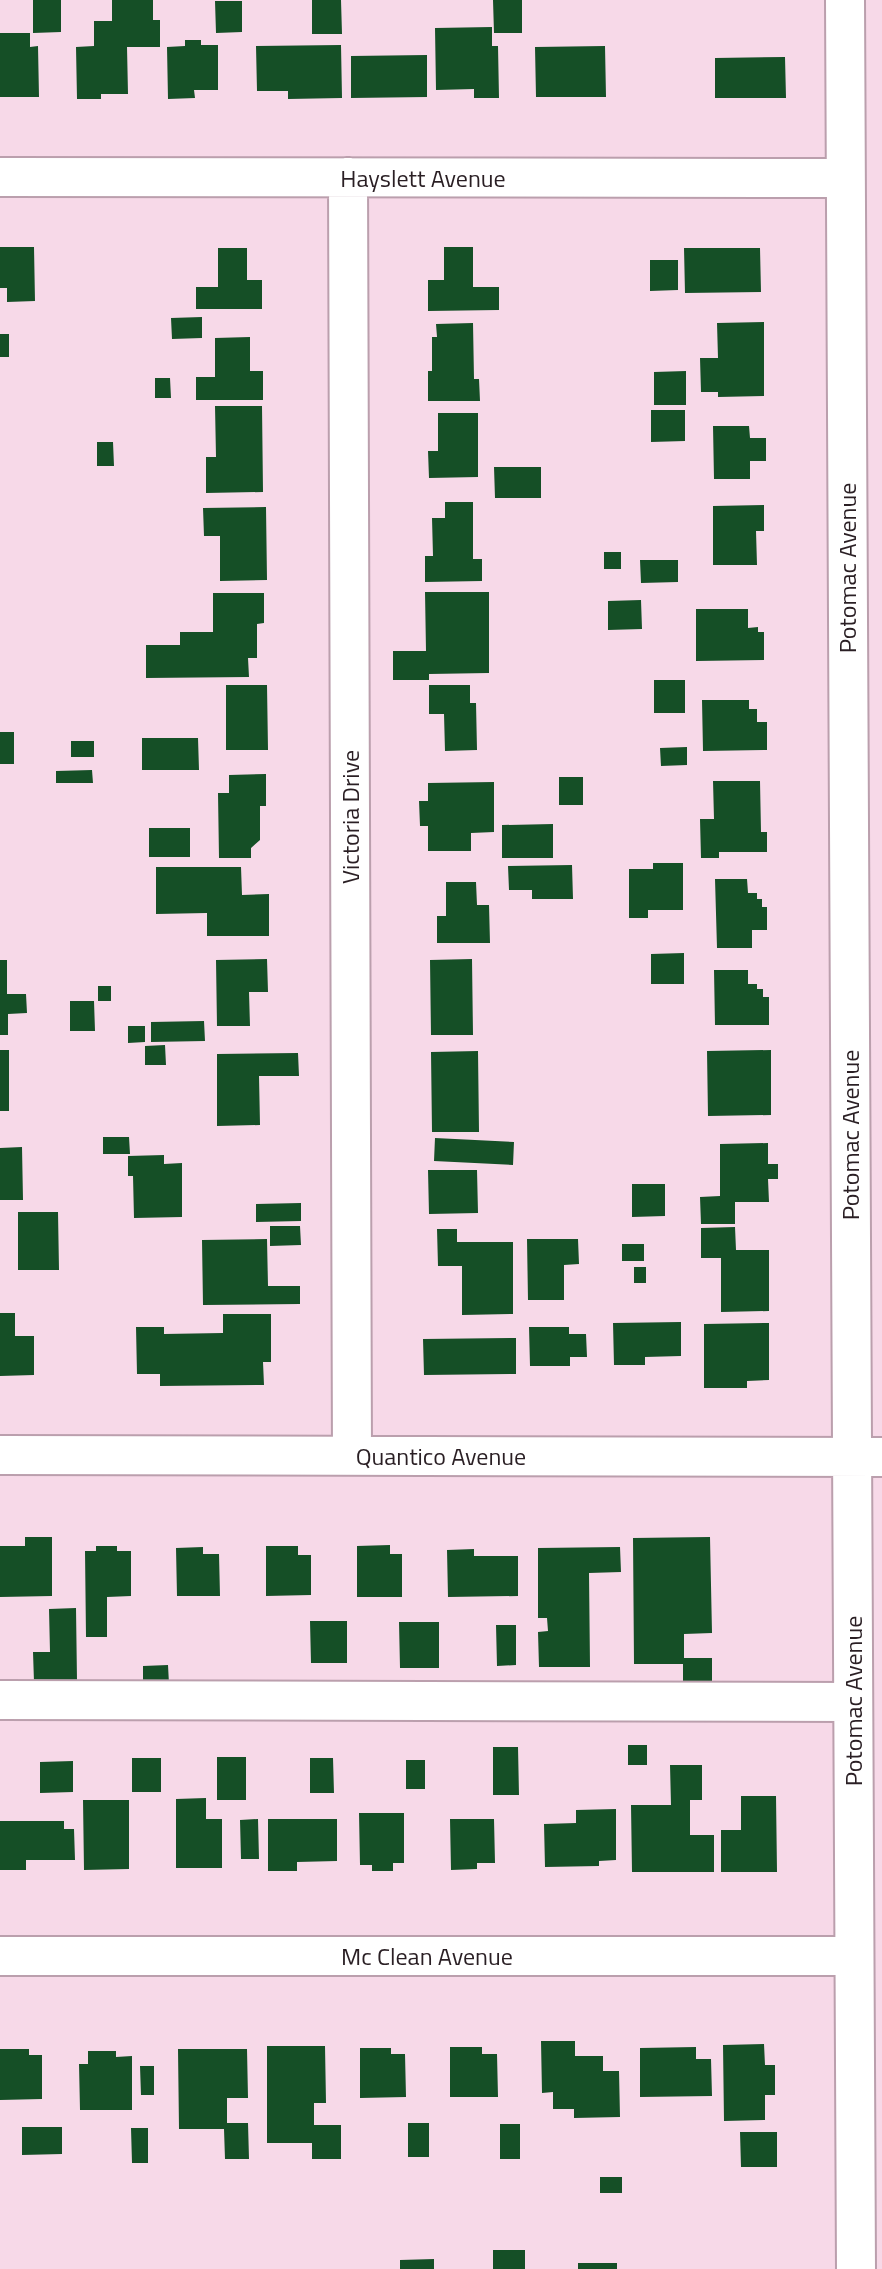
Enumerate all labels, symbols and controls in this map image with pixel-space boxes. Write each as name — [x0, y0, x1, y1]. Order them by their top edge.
street label: Hayslett Avenue — [340, 160, 506, 196]
street label: Potomac Avenue — [829, 483, 865, 653]
street label: Victoria Drive — [332, 750, 368, 884]
street label: Potomac Avenue — [832, 1050, 868, 1220]
street label: Quantico Avenue — [356, 1438, 526, 1474]
street label: Potomac Avenue — [835, 1616, 871, 1786]
street label: Mc Clean Avenue — [341, 1938, 513, 1974]

